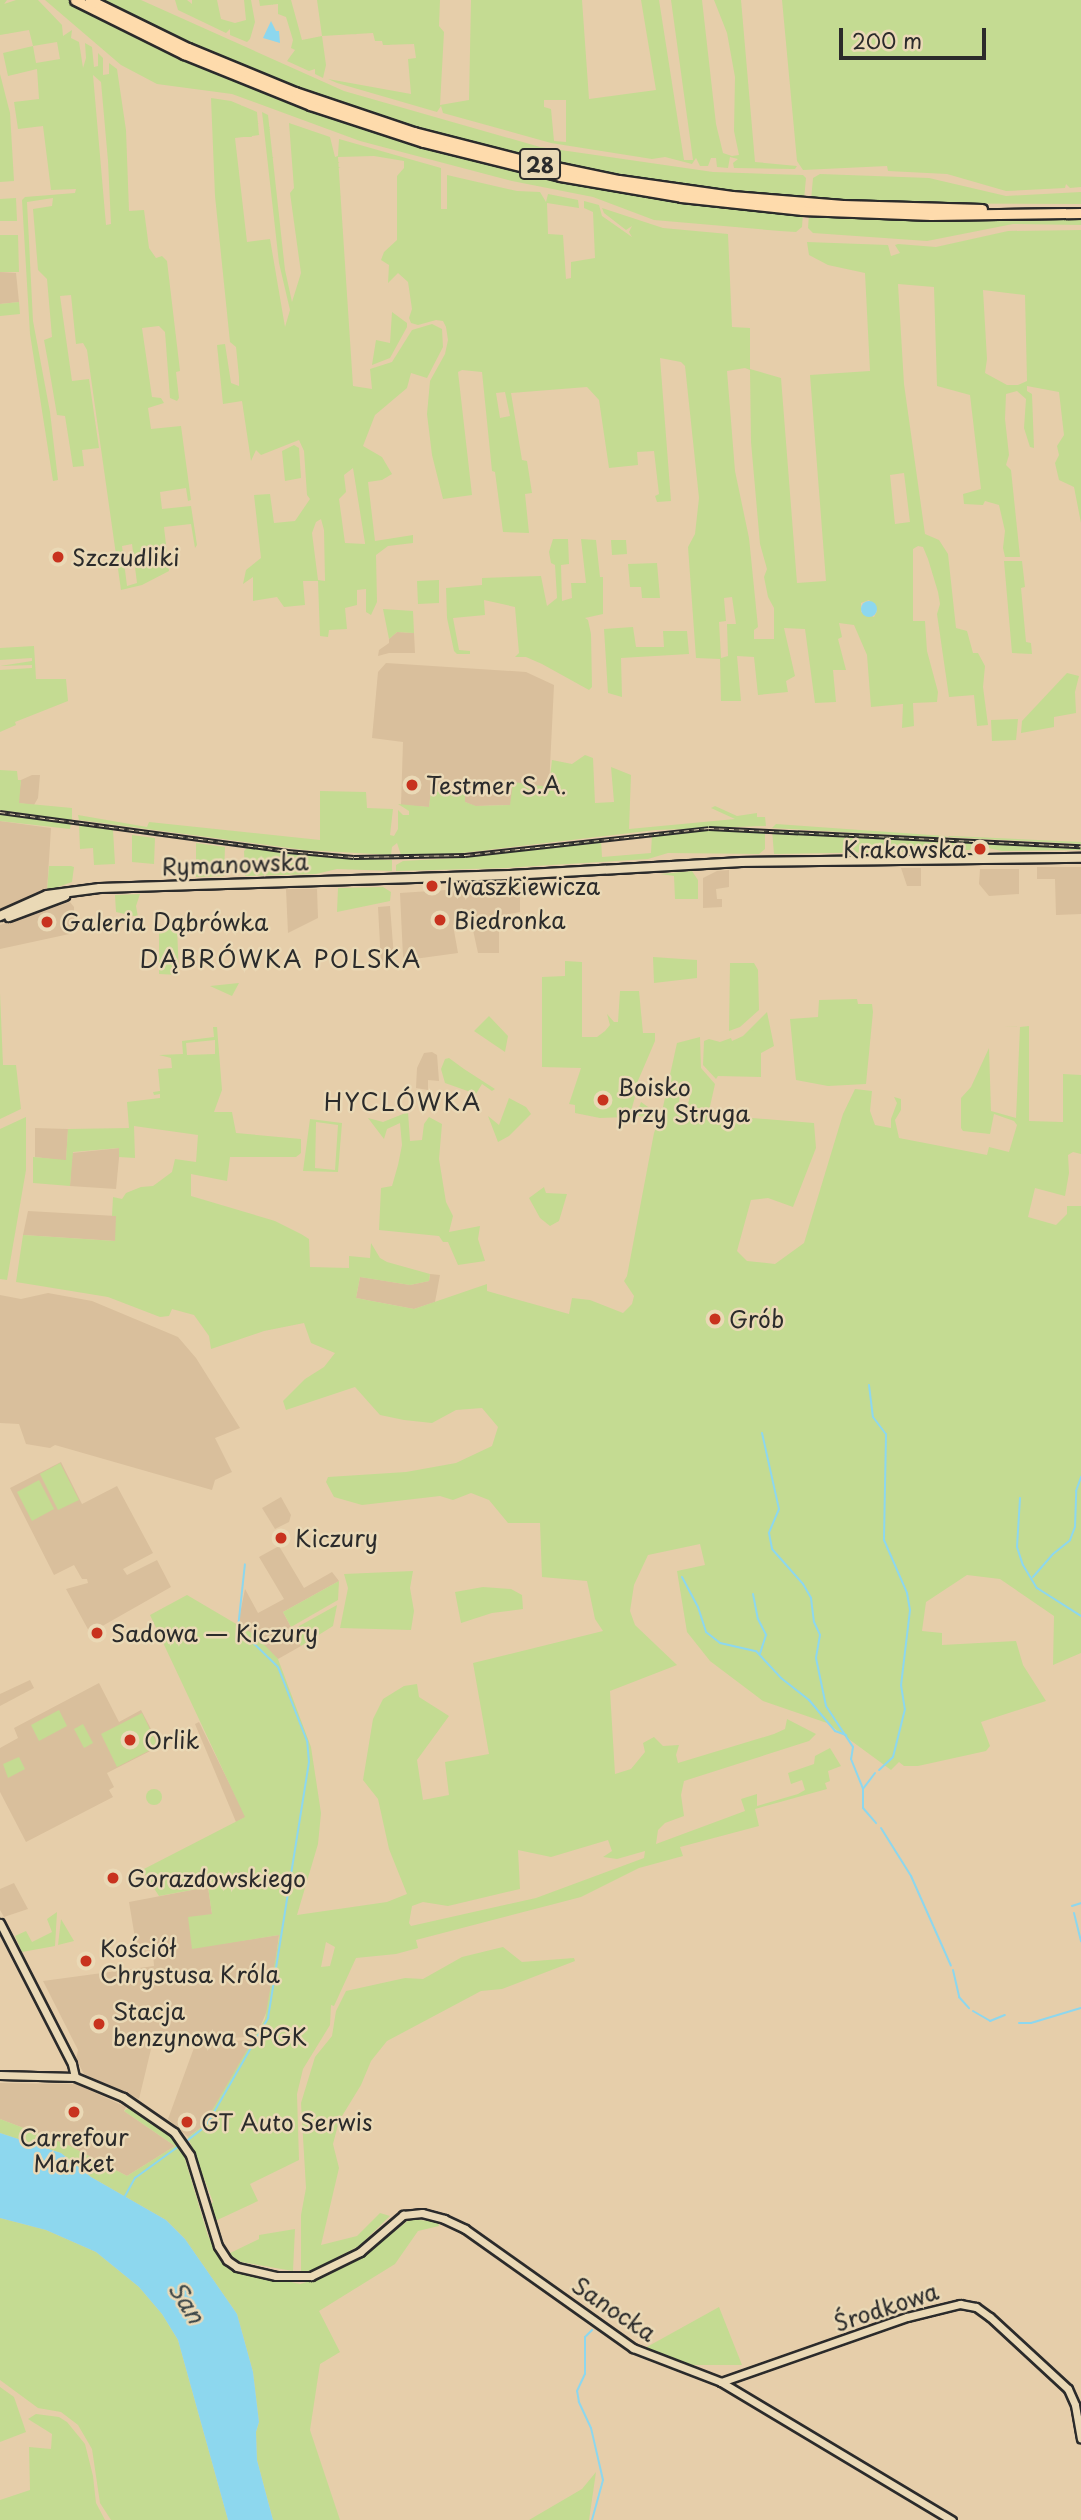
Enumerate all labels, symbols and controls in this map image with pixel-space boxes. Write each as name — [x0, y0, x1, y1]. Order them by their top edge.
scale bar — [843, 14, 990, 58]
text: 200 m — [852, 24, 922, 56]
road number: 28 — [519, 146, 561, 182]
place label: Szczudliki — [72, 543, 180, 571]
marker: Szczudliki — [50, 549, 66, 565]
place label: Testmer S.A. — [426, 771, 568, 799]
marker: Testmer S.A. — [404, 777, 420, 793]
place label: Krakowska — [843, 835, 966, 863]
marker: Krakowska — [972, 841, 988, 857]
street label: Rymanowska — [161, 848, 309, 880]
place label: Iwaszkiewicza — [446, 872, 600, 900]
marker: Iwaszkiewicza — [424, 878, 440, 894]
place label: Biedronka — [454, 906, 566, 934]
place label: Galeria Dąbrówka — [61, 908, 268, 936]
marker: Biedronka — [432, 912, 448, 928]
marker: Galeria Dąbrówka — [39, 914, 55, 930]
district label: DĄBRÓWKA POLSKA — [144, 945, 418, 973]
place label: Boisko przy Struga — [617, 1073, 749, 1127]
district label: HYCLÓWKA — [325, 1088, 481, 1116]
marker: Boisko przy Struga — [595, 1092, 611, 1108]
place label: Grób — [729, 1305, 784, 1333]
marker: Grób — [707, 1311, 723, 1327]
place label: Kiczury — [295, 1524, 378, 1552]
marker: Kiczury — [273, 1530, 289, 1546]
place label: Sadowa — Kiczury — [111, 1619, 319, 1647]
marker: Sadowa — Kiczury — [89, 1625, 105, 1641]
place label: Orlik — [144, 1726, 199, 1754]
marker: Orlik — [122, 1732, 138, 1748]
place label: Gorazdowskiego — [127, 1864, 306, 1892]
marker: Gorazdowskiego — [105, 1870, 121, 1886]
place label: Kościół Chrystusa Króla — [100, 1934, 279, 1988]
marker: Kościół Chrystusa Króla — [78, 1953, 94, 1969]
place label: Stacja benzynowa SPGK — [113, 1997, 307, 2051]
marker: Stacja benzynowa SPGK — [91, 2016, 107, 2032]
marker: Carrefour Market — [66, 2104, 82, 2120]
place label: GT Auto Serwis — [201, 2108, 376, 2136]
marker: GT Auto Serwis — [179, 2114, 195, 2130]
place label: Carrefour Market — [19, 2123, 129, 2177]
street label: Sanocka — [567, 2271, 661, 2347]
water label: San — [163, 2276, 211, 2328]
street label: Środkowa — [830, 2277, 942, 2337]

